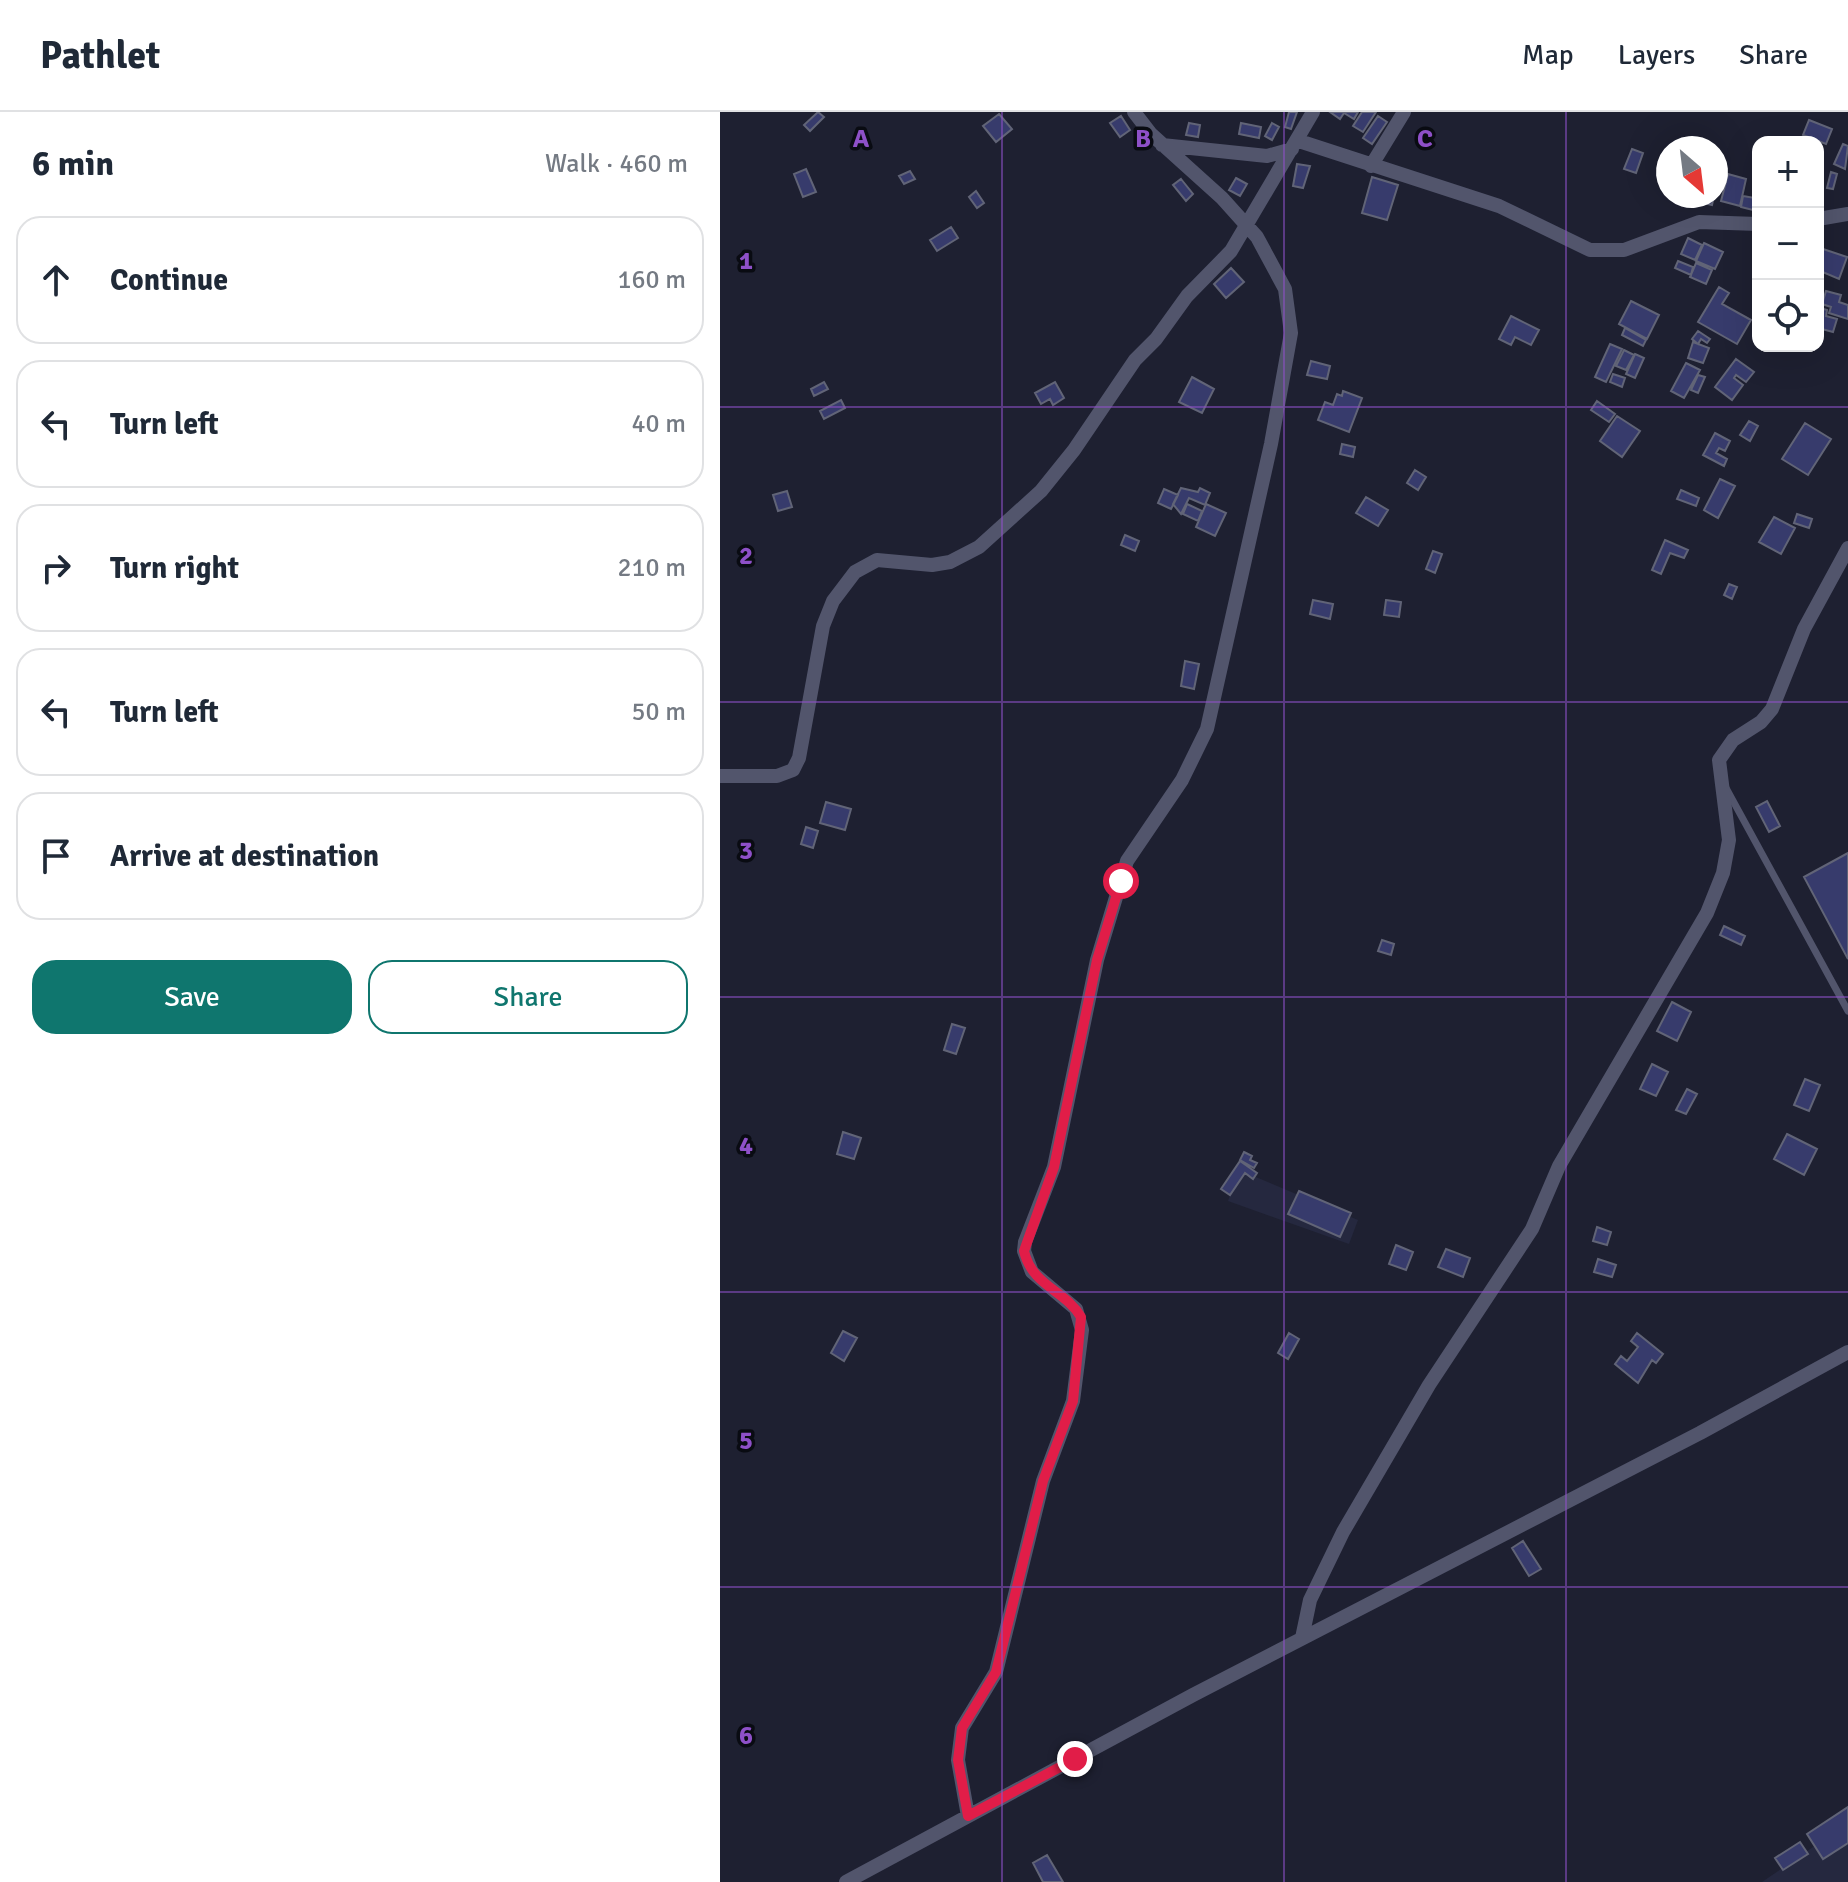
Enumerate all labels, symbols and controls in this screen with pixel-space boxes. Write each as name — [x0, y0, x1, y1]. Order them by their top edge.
text: Pathlet — [40, 32, 160, 79]
text: Map — [1522, 38, 1574, 72]
text: Layers — [1618, 38, 1695, 72]
text: Share — [1739, 38, 1808, 72]
text: A — [853, 123, 870, 155]
text: B — [1135, 123, 1151, 155]
text: C — [1417, 123, 1433, 155]
north arrow — [1656, 136, 1728, 208]
map controls — [1752, 136, 1824, 352]
button: + — [1752, 136, 1824, 208]
text: 6 min — [32, 143, 114, 185]
text: Walk · 460 m — [545, 148, 688, 180]
button: − — [1752, 208, 1824, 280]
text: 1 — [739, 245, 753, 277]
icon: ahead — [34, 258, 78, 302]
text: Continue — [110, 262, 228, 299]
text: 160 m — [617, 264, 686, 296]
button: locate — [1752, 280, 1824, 352]
icon: left — [34, 402, 78, 446]
text: Turn left — [110, 406, 219, 443]
text: 40 m — [631, 408, 686, 440]
text: 2 — [739, 540, 753, 572]
icon: right — [34, 546, 78, 590]
text: Turn right — [110, 550, 239, 587]
text: 210 m — [617, 552, 686, 584]
icon: left — [34, 690, 78, 734]
text: Turn left — [110, 694, 219, 731]
text: 50 m — [631, 696, 686, 728]
icon: arrive — [34, 834, 78, 878]
text: 3 — [739, 835, 753, 867]
text: Arrive at destination — [110, 838, 379, 875]
route start — [1103, 863, 1139, 899]
button: Save — [32, 960, 352, 1034]
button: Share — [368, 960, 688, 1034]
text: 4 — [739, 1130, 753, 1162]
text: 5 — [739, 1425, 753, 1457]
text: 6 — [739, 1720, 753, 1752]
route end — [1057, 1741, 1093, 1777]

